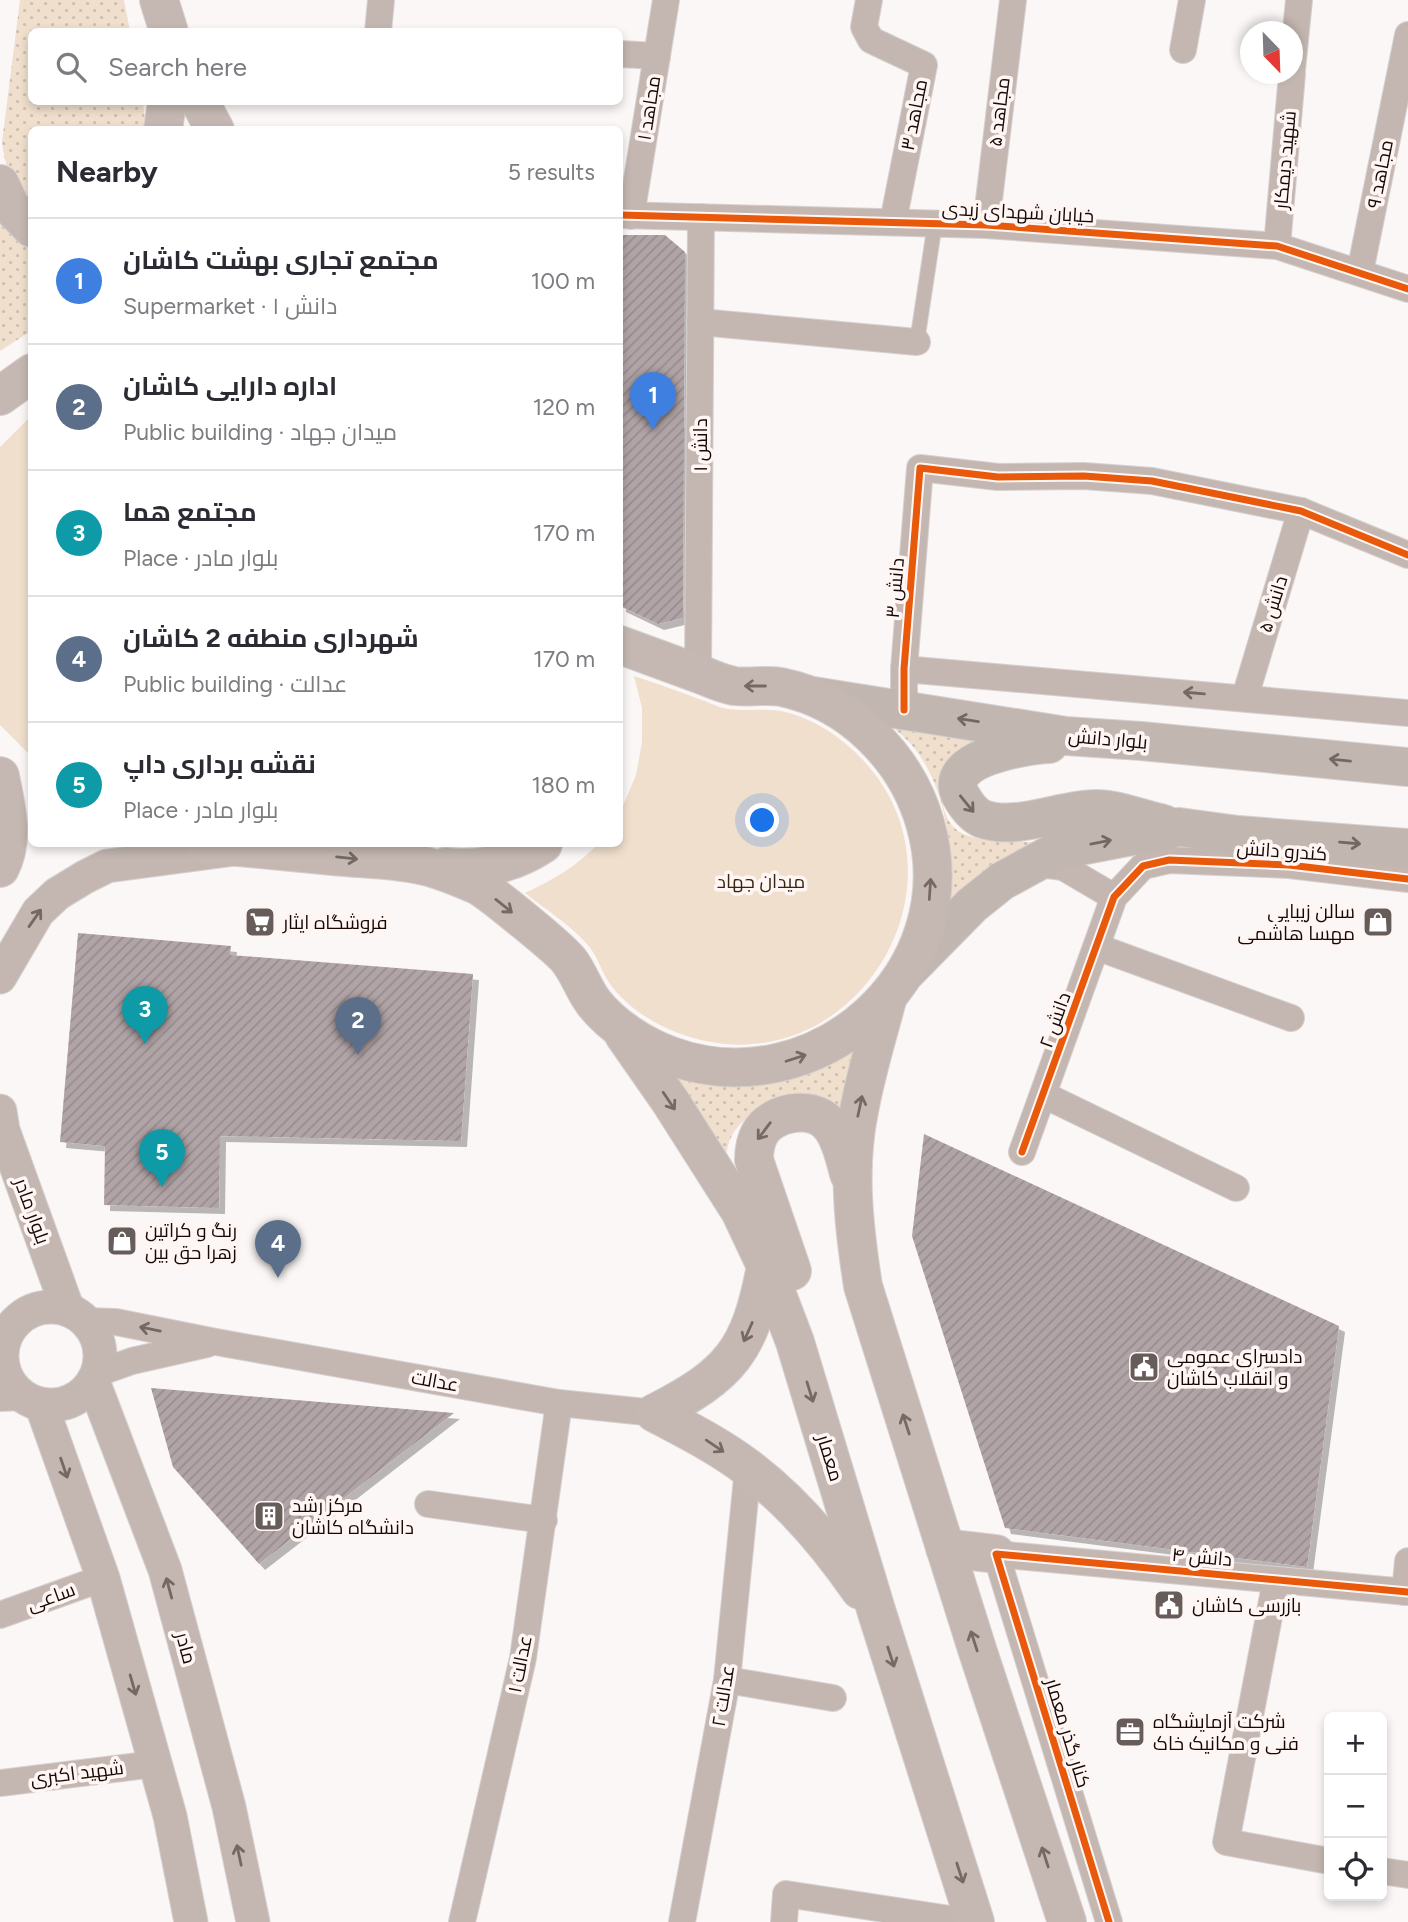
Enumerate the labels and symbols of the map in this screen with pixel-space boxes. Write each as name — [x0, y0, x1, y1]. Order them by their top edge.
north arrow — [1240, 21, 1303, 84]
street label: مجاهد ۱ — [633, 74, 665, 142]
street label: مجاهد ۵ — [983, 76, 1015, 148]
street label: مجاهد ۳ — [896, 77, 932, 153]
street label: شهید دیمکار — [1269, 110, 1301, 211]
street label: مجاهد ۹ — [1362, 138, 1398, 210]
street label: خیابان شهدای زیدی — [941, 197, 1095, 227]
pin: 1 — [630, 372, 676, 430]
street label: دانش ۱ — [689, 418, 712, 472]
street label: دانش ۳ — [881, 557, 909, 619]
street label: دانش ۵ — [1254, 573, 1292, 635]
one-way arrow — [744, 679, 767, 693]
one-way arrow — [1183, 686, 1205, 699]
one-way arrow — [957, 713, 980, 726]
street label: بلوار دانش — [1067, 724, 1149, 754]
one-way arrow — [1329, 754, 1352, 767]
one-way arrow — [960, 794, 975, 812]
your location — [745, 803, 779, 837]
one-way arrow — [1089, 835, 1112, 848]
street label: کندرو دانش — [1236, 836, 1328, 866]
one-way arrow — [1339, 837, 1362, 850]
one-way arrow — [335, 851, 357, 864]
park label: میدان جهاد — [717, 870, 805, 893]
one-way arrow — [924, 878, 937, 901]
one-way arrow — [494, 898, 512, 913]
place label: سالن زیبایی مهسا هاشمی — [1238, 900, 1355, 945]
supermarket icon: فروشگاه ایثار — [243, 905, 277, 939]
shop icon: سالن زیبایی مهسا هاشمی — [1361, 905, 1395, 939]
one-way arrow — [28, 909, 42, 928]
place label: فروشگاه ایثار — [282, 911, 388, 934]
pin: 3 — [122, 986, 168, 1044]
street label: دانش ۲ — [1034, 989, 1076, 1051]
pin: 2 — [335, 997, 381, 1055]
one-way arrow — [785, 1051, 807, 1063]
one-way arrow — [662, 1091, 677, 1110]
one-way arrow — [854, 1095, 868, 1118]
one-way arrow — [757, 1121, 772, 1140]
pin: 5 — [139, 1129, 185, 1187]
street label: بلوار مادر — [9, 1174, 55, 1247]
place label: رنگ و کراتین زهرا حق بین — [145, 1219, 237, 1265]
pin: 4 — [255, 1220, 301, 1278]
shop icon: رنگ و کراتین زهرا حق بین — [105, 1224, 139, 1258]
one-way arrow — [139, 1321, 162, 1335]
one-way arrow — [741, 1321, 754, 1342]
place label: دادسرای عمومی و انقلاب کاشان — [1167, 1345, 1302, 1390]
public building icon: دادسرای عمومی و انقلاب کاشان — [1127, 1350, 1161, 1384]
street label: عدالت — [410, 1366, 460, 1396]
one-way arrow — [805, 1381, 818, 1403]
one-way arrow — [899, 1413, 912, 1435]
street label: معمار — [812, 1431, 848, 1484]
one-way arrow — [705, 1439, 724, 1453]
one-way arrow — [59, 1457, 71, 1479]
place label: مرکز رشد دانشگاه کاشان — [292, 1494, 414, 1539]
building icon: مرکز رشد دانشگاه کاشان — [252, 1499, 286, 1533]
street label: دانش ۴ — [1171, 1543, 1233, 1571]
one-way arrow — [162, 1577, 175, 1599]
street label: ساعی — [24, 1578, 78, 1616]
public building icon: بازرسی کاشان — [1152, 1588, 1186, 1622]
place label: بازرسی کاشان — [1192, 1594, 1301, 1617]
street label: مادر — [170, 1629, 201, 1666]
one-way arrow — [967, 1630, 980, 1652]
street label: عدالت ۱ — [503, 1633, 537, 1695]
one-way arrow — [886, 1645, 898, 1667]
street label: عدالت ۲ — [707, 1664, 739, 1728]
one-way arrow — [127, 1674, 140, 1696]
street label: کنار گذر معمار — [1040, 1675, 1096, 1790]
place label: شرکت آزمایشگاه فنی و مکانیک خاک — [1153, 1710, 1299, 1755]
office icon: شرکت آزمایشگاه فنی و مکانیک خاک — [1113, 1715, 1147, 1749]
street label: شهید اکبری — [29, 1756, 125, 1790]
one-way arrow — [231, 1844, 245, 1867]
one-way arrow — [1038, 1847, 1051, 1869]
one-way arrow — [955, 1862, 967, 1884]

